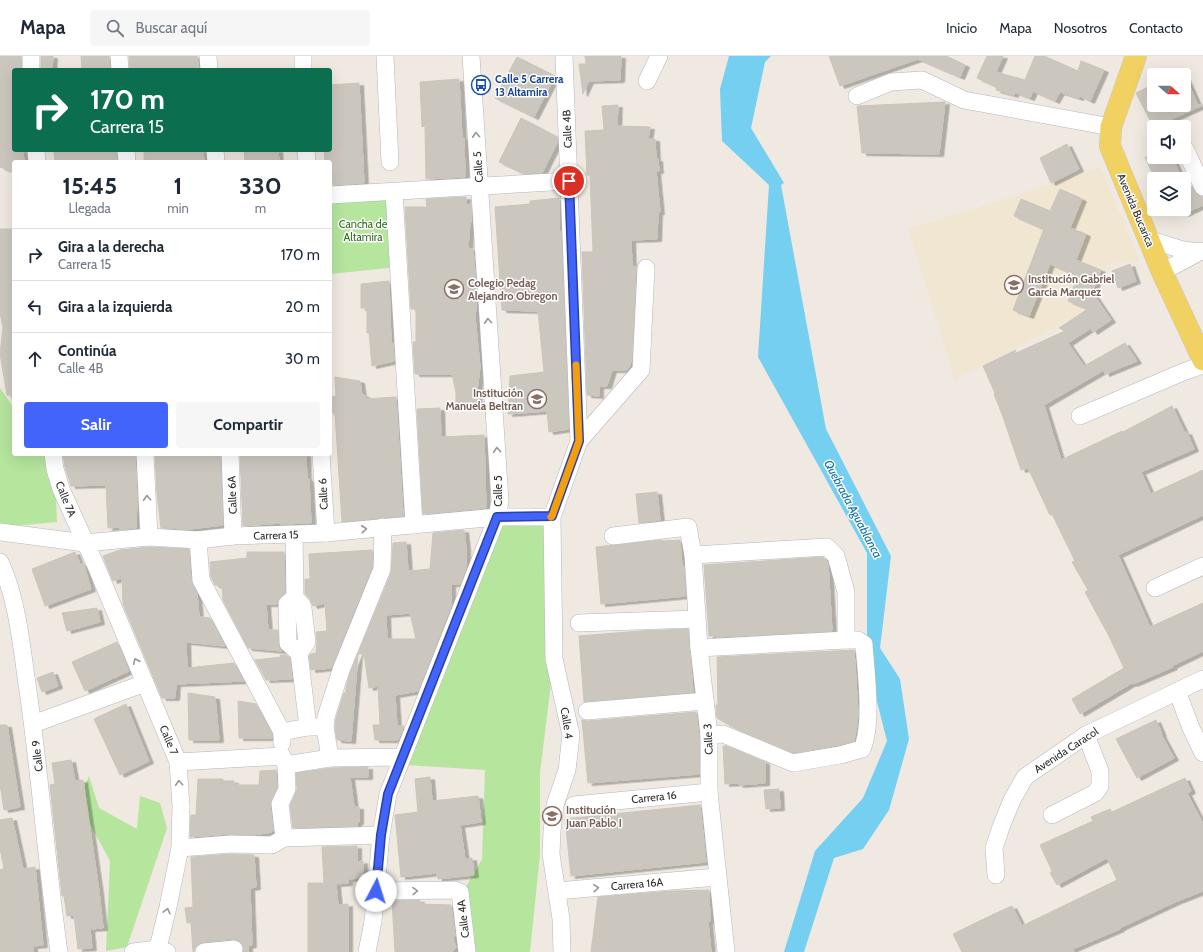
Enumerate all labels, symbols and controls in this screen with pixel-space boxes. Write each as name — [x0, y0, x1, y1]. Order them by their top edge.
search box — [90, 10, 370, 46]
text: Mapa — [20, 16, 66, 39]
icon: search — [104, 17, 126, 39]
text: Buscar aquí — [136, 19, 207, 37]
text: Inicio — [946, 19, 977, 37]
text: Mapa — [999, 19, 1032, 37]
text: Nosotros — [1054, 19, 1107, 37]
text: Contacto — [1129, 19, 1183, 37]
north arrow — [1147, 68, 1191, 112]
map controls — [1147, 68, 1191, 216]
place label: Calle 5 Carrera 13 Altamira — [495, 72, 564, 99]
bus stop icon: Calle 5 Carrera 13 Altamira — [470, 74, 492, 96]
text: 170 m — [90, 82, 165, 116]
icon: right — [24, 84, 76, 136]
street label: Calle 4B — [559, 109, 575, 148]
text: Carrera 15 — [90, 116, 164, 138]
button: sound — [1147, 120, 1191, 164]
one-way arrow — [472, 132, 481, 138]
street label: Calle 5 — [470, 151, 486, 183]
pin — [552, 164, 586, 198]
icon: arrive — [558, 170, 580, 192]
text: 15:45 — [62, 171, 117, 200]
text: 1 — [174, 171, 182, 200]
text: 330 — [239, 171, 282, 200]
street label: Avenida Bucarica — [1114, 171, 1158, 249]
button: layers — [1147, 172, 1191, 216]
text: Llegada — [68, 200, 111, 216]
text: min — [167, 200, 189, 216]
text: m — [255, 200, 266, 216]
park label: Cancha de Altamira — [339, 217, 388, 244]
text: Gira a la derecha — [58, 238, 164, 256]
icon: right — [24, 244, 46, 266]
text: 170 m — [281, 246, 320, 264]
text: Carrera 15 — [58, 256, 111, 272]
place label: Institución Gabriel Garcia Marquez — [1028, 272, 1114, 299]
school or university icon: Institución Gabriel Garcia Marquez — [1003, 274, 1025, 296]
place label: Colegio Pedag Alejandro Obregon — [468, 276, 558, 303]
school or university icon: Colegio Pedag Alejandro Obregon — [443, 278, 465, 300]
icon: left — [24, 296, 46, 318]
text: Gira a la izquierda — [58, 298, 172, 316]
text: 20 m — [285, 298, 320, 316]
one-way arrow — [484, 318, 493, 324]
text: Continúa — [58, 342, 116, 360]
icon: ahead — [24, 348, 46, 370]
text: 30 m — [285, 350, 320, 368]
text: Calle 4B — [58, 360, 103, 376]
place label: Institución Manuela Beltran — [446, 386, 523, 413]
school or university icon: Institución Manuela Beltran — [526, 388, 548, 410]
button: Salir — [24, 402, 168, 448]
button: Compartir — [176, 402, 320, 448]
one-way arrow — [492, 447, 501, 453]
water label: Quebrada Aguablanca — [821, 457, 886, 560]
street label: Calle 6A — [224, 475, 240, 514]
street label: Calle 5 — [491, 475, 505, 507]
street label: Calle 6 — [315, 478, 331, 510]
street label: Calle 7A — [53, 479, 80, 519]
one-way arrow — [143, 495, 152, 501]
one-way arrow — [361, 525, 367, 534]
street label: Carrera 15 — [253, 527, 299, 543]
one-way arrow — [133, 658, 141, 666]
street label: Calle 4 — [558, 706, 576, 740]
street label: Calle 7 — [157, 723, 182, 757]
street label: Calle 3 — [700, 723, 716, 755]
street label: Avenida Caracol — [1031, 724, 1101, 776]
street label: Calle 9 — [28, 740, 46, 772]
one-way arrow — [175, 780, 184, 786]
street label: Carrera 16 — [631, 788, 677, 806]
place label: Institución Juan Pablo I — [565, 803, 622, 830]
school or university icon: Institución Juan Pablo I — [541, 805, 563, 827]
position arrow — [355, 870, 397, 912]
street label: Carrera 16A — [610, 875, 664, 893]
one-way arrow — [593, 883, 599, 892]
one-way arrow — [412, 887, 418, 895]
street label: Calle 4A — [454, 899, 472, 939]
one-way arrow — [162, 908, 171, 915]

